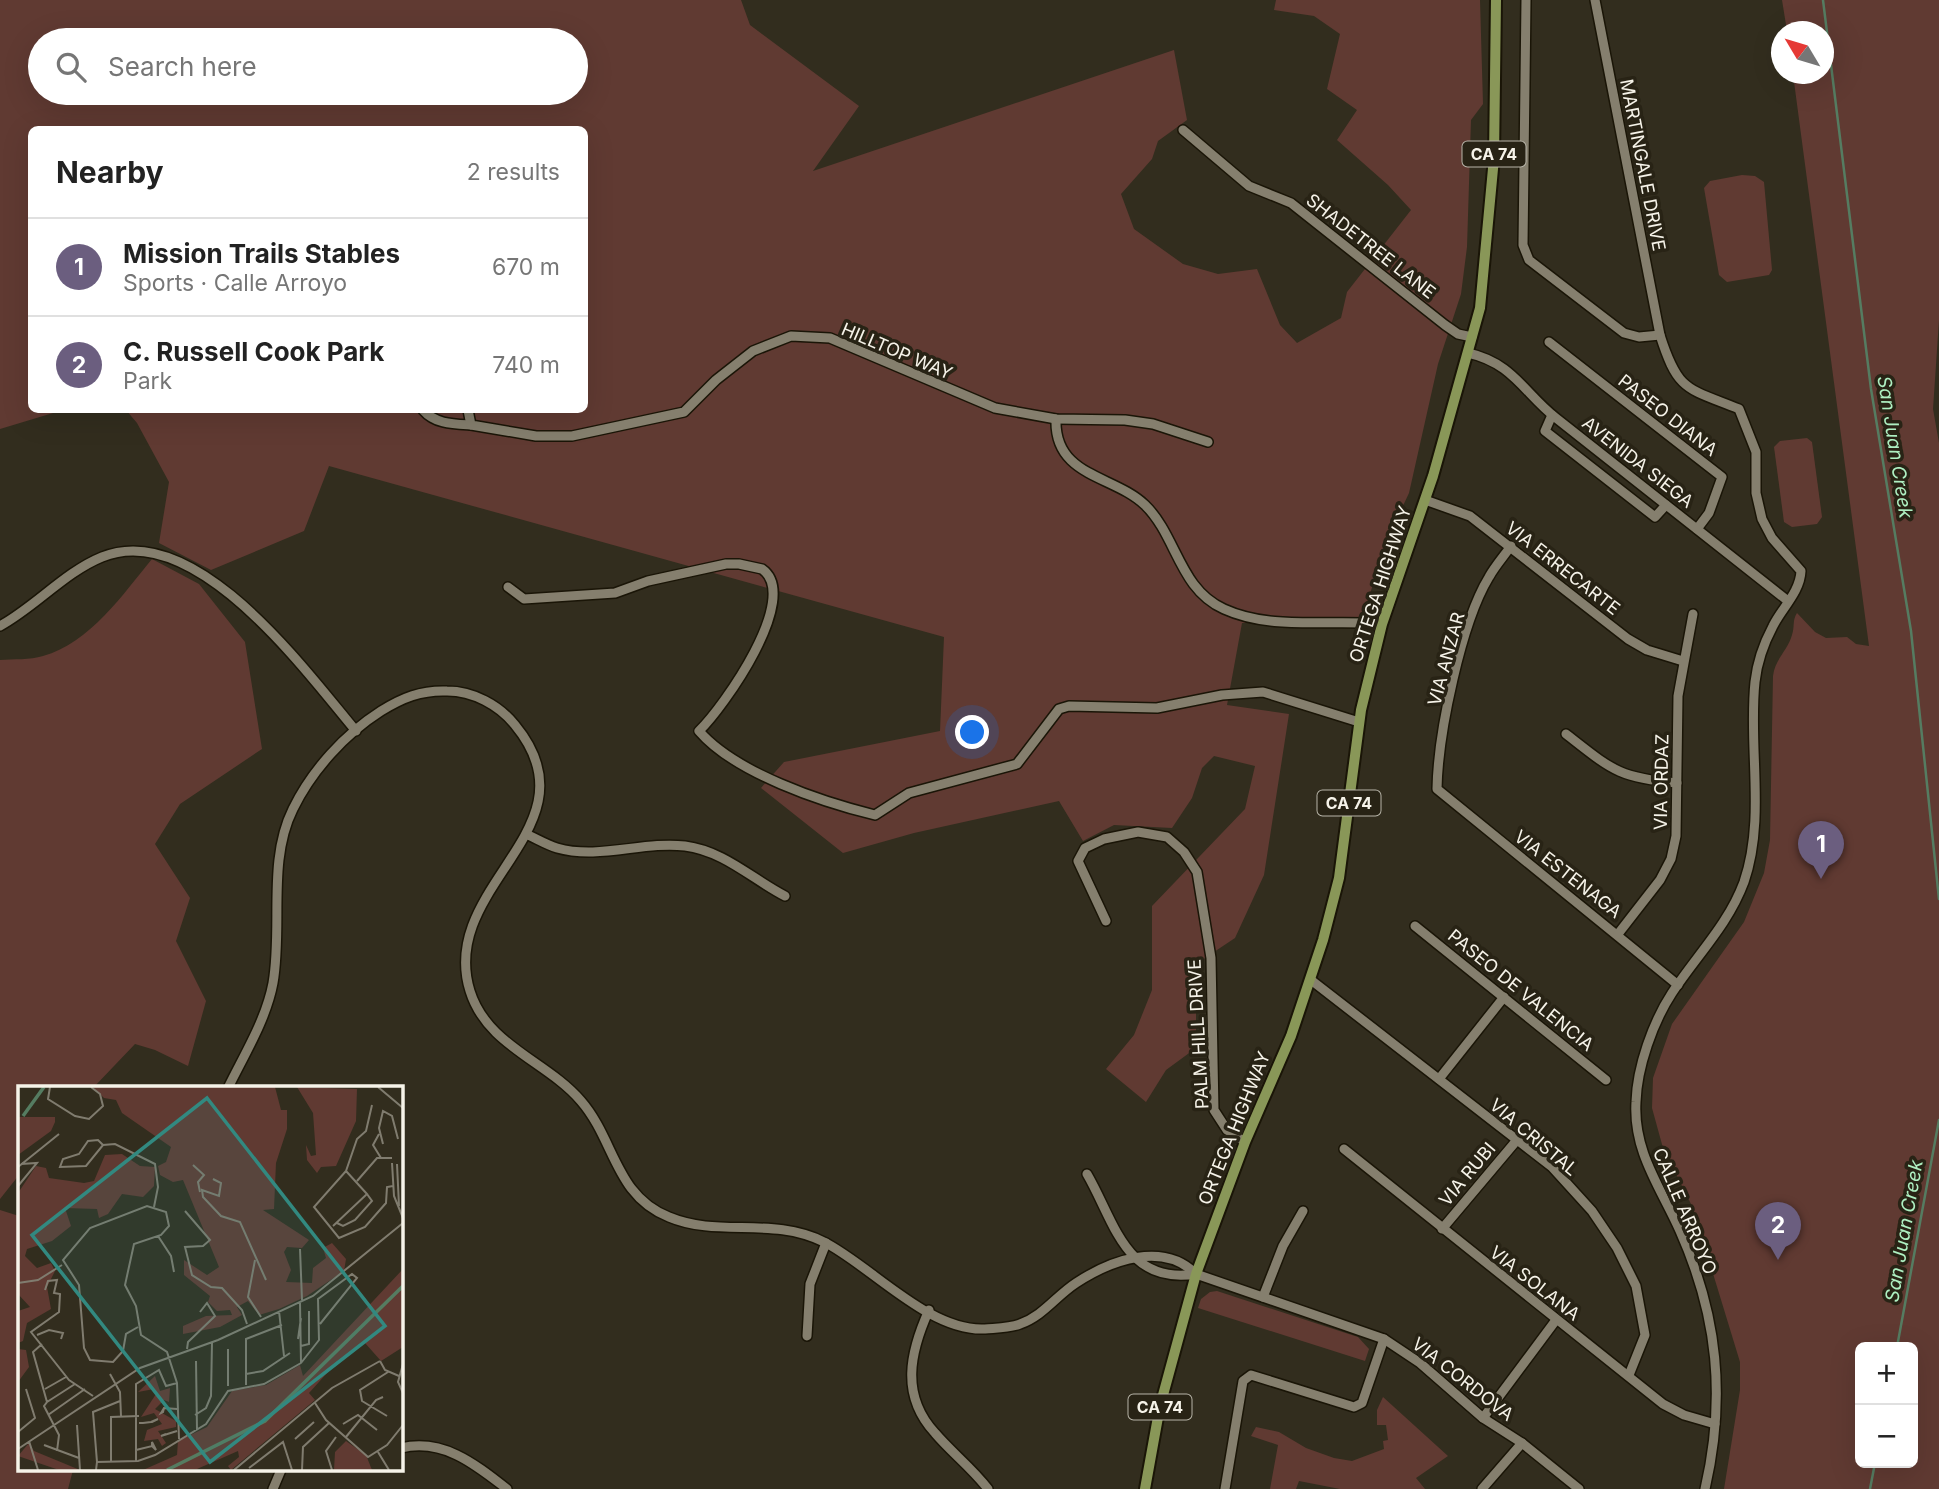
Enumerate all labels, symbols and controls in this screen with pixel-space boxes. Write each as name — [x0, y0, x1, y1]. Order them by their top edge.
north arrow — [1771, 21, 1834, 84]
search box — [28, 28, 588, 105]
icon: search — [52, 48, 90, 86]
text: Search here — [108, 51, 257, 82]
street label: MARTINGALE DRIVE — [1616, 77, 1670, 253]
road number: CA 74 — [1462, 142, 1526, 166]
text: Nearby — [56, 154, 164, 190]
text: 2 results — [467, 158, 560, 186]
street label: SHADETREE LANE — [1302, 189, 1440, 303]
text: Mission Trails Stables — [123, 238, 400, 269]
text: 1 — [74, 253, 84, 281]
text: 670 m — [492, 253, 560, 281]
text: Sports · Calle Arroyo — [123, 269, 347, 297]
street label: HILLTOP WAY — [838, 318, 956, 384]
text: C. Russell Cook Park — [123, 336, 384, 367]
text: 2 — [72, 351, 86, 379]
text: 740 m — [492, 351, 560, 379]
text: Park — [123, 367, 172, 395]
street label: PASEO DIANA — [1614, 370, 1722, 460]
water label: San Juan Creek — [1872, 374, 1918, 520]
street label: AVENIDA SIEGA — [1578, 412, 1698, 512]
street label: ORTEGA HIGHWAY — [1345, 503, 1415, 665]
street label: VIA ERRECARTE — [1502, 517, 1624, 619]
street label: VIA ANZAR — [1423, 610, 1469, 708]
your location — [955, 715, 989, 749]
street label: VIA ORDAZ — [1650, 734, 1672, 830]
road number: CA 74 — [1318, 790, 1380, 816]
pin: 1 — [1798, 821, 1844, 879]
street label: VIA ESTENAGA — [1510, 826, 1626, 922]
street label: PASEO DE VALENCIA — [1444, 925, 1598, 1055]
street label: PALM HILL DRIVE — [1184, 958, 1212, 1110]
street label: ORTEGA HIGHWAY — [1194, 1048, 1274, 1208]
inset map — [18, 1086, 402, 1472]
street label: VIA CRISTAL — [1486, 1094, 1582, 1180]
street label: VIA RUBI — [1434, 1138, 1500, 1210]
street label: CALLE ARROYO — [1649, 1144, 1721, 1278]
water label: San Juan Creek — [1880, 1158, 1928, 1304]
pin: 2 — [1755, 1202, 1801, 1260]
street label: VIA SOLANA — [1486, 1241, 1584, 1325]
street label: VIA CORDOVA — [1408, 1333, 1518, 1425]
map controls — [1855, 1342, 1918, 1468]
button: + — [1855, 1342, 1918, 1405]
road number: CA 74 — [1128, 1394, 1192, 1420]
button: − — [1855, 1405, 1918, 1468]

